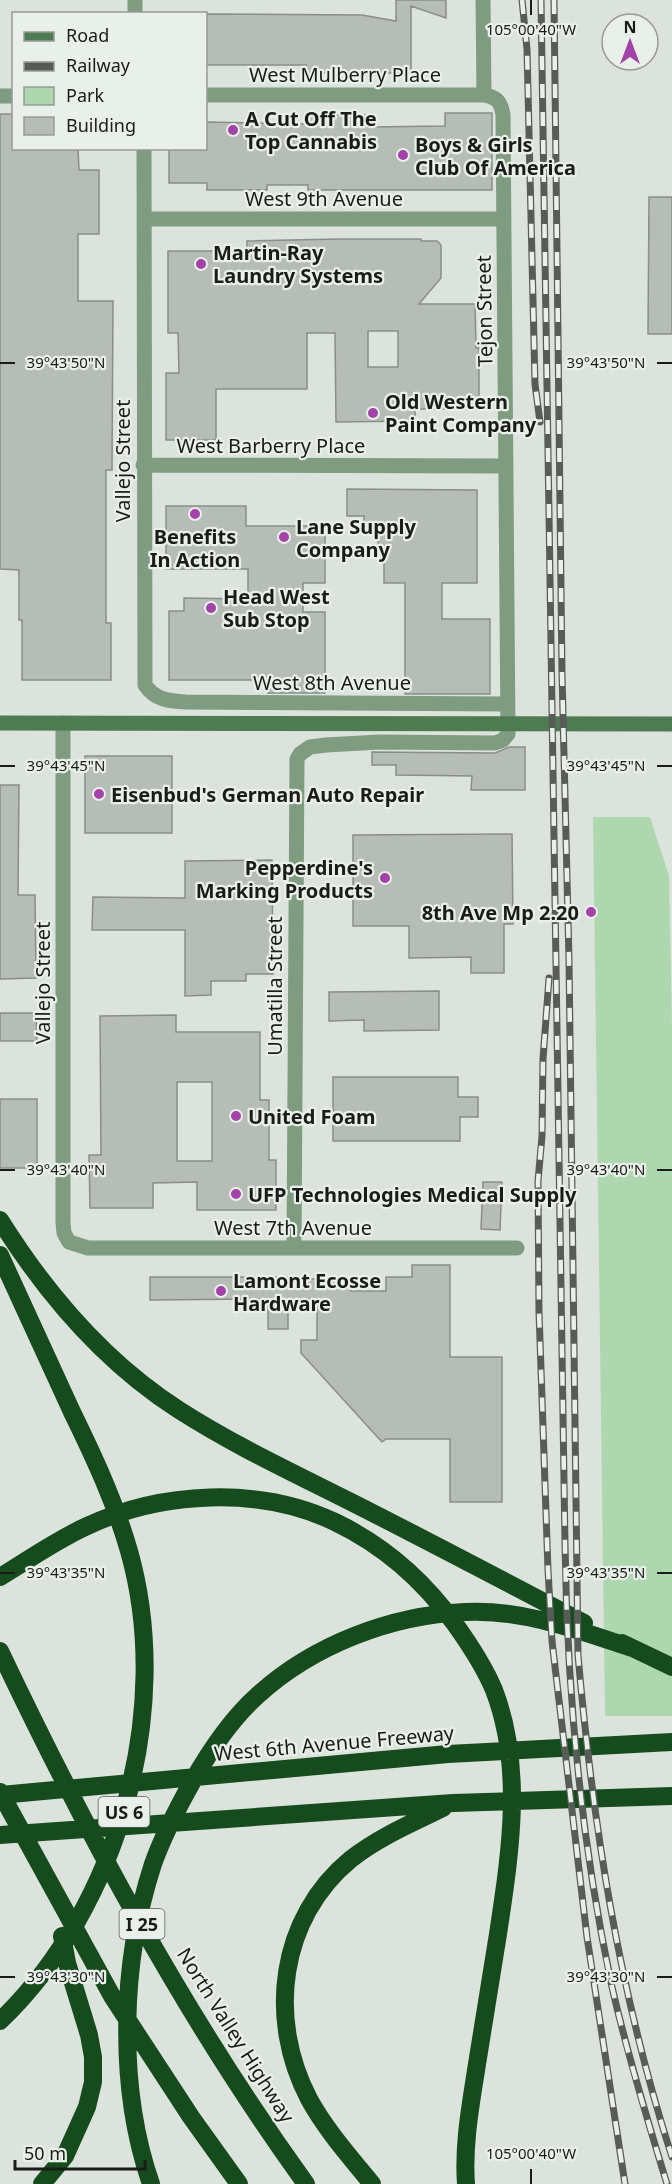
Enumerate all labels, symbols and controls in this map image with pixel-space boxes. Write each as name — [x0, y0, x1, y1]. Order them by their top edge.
legend — [12, 12, 207, 150]
north arrow — [600, 12, 660, 72]
text: N — [623, 16, 637, 38]
text: 105°00'40"W — [486, 19, 576, 39]
text: Road — [66, 23, 109, 47]
text: Railway — [66, 53, 131, 77]
street label: West Mulberry Place — [249, 61, 441, 88]
text: Park — [66, 83, 104, 107]
place label: A Cut Off The Top Cannabis — [245, 105, 377, 155]
text: Building — [66, 113, 136, 137]
marker: A Cut Off The Top Cannabis — [226, 123, 240, 137]
place label: Boys & Girls Club Of America — [415, 131, 576, 181]
marker: Boys & Girls Club Of America — [396, 148, 410, 162]
street label: West 9th Avenue — [245, 185, 403, 212]
place label: Martin-Ray Laundry Systems — [213, 239, 383, 289]
street label: Tejon Street — [470, 255, 498, 367]
marker: Martin-Ray Laundry Systems — [194, 257, 208, 271]
text: 39°43'50"N — [27, 352, 105, 372]
text: 39°43'50"N — [567, 352, 645, 372]
place label: Old Western Paint Company — [385, 388, 537, 438]
street label: Vallejo Street — [109, 400, 136, 522]
marker: Old Western Paint Company — [366, 406, 380, 420]
street label: West Barberry Place — [177, 432, 365, 459]
marker: Benefits In Action — [188, 507, 202, 521]
place label: Lane Supply Company — [296, 513, 417, 563]
place label: Benefits In Action — [150, 523, 240, 573]
marker: Lane Supply Company — [277, 530, 291, 544]
place label: Head West Sub Stop — [223, 583, 330, 633]
marker: Head West Sub Stop — [204, 601, 218, 615]
street label: West 8th Avenue — [253, 669, 411, 696]
text: 39°43'45"N — [27, 755, 105, 775]
text: 39°43'45"N — [567, 755, 645, 775]
place label: Eisenbud's German Auto Repair — [111, 781, 424, 808]
marker: Eisenbud's German Auto Repair — [92, 787, 106, 801]
place label: Pepperdine's Marking Products — [196, 854, 373, 904]
marker: Pepperdine's Marking Products — [378, 871, 392, 885]
place label: 8th Ave Mp 2.20 — [422, 899, 579, 926]
marker: 8th Ave Mp 2.20 — [584, 905, 598, 919]
street label: Umatilla Street — [261, 916, 288, 1056]
street label: Vallejo Street — [29, 922, 56, 1044]
place label: United Foam — [248, 1103, 376, 1130]
marker: United Foam — [229, 1109, 243, 1123]
text: 39°43'40"N — [27, 1159, 105, 1179]
text: 39°43'40"N — [567, 1159, 645, 1179]
place label: UFP Technologies Medical Supply — [248, 1181, 577, 1208]
marker: UFP Technologies Medical Supply — [229, 1187, 243, 1201]
street label: West 7th Avenue — [214, 1214, 372, 1241]
place label: Lamont Ecosse Hardware — [233, 1267, 381, 1317]
marker: Lamont Ecosse Hardware — [214, 1284, 228, 1298]
text: 39°43'35"N — [27, 1562, 105, 1582]
text: 39°43'35"N — [567, 1562, 645, 1582]
street label: West 6th Avenue Freeway — [213, 1719, 456, 1767]
road number: US 6 — [98, 1797, 150, 1827]
road number: I 25 — [120, 1909, 164, 1939]
street label: North Valley Highway — [171, 1942, 301, 2128]
text: 39°43'30"N — [27, 1966, 105, 1986]
text: 39°43'30"N — [567, 1966, 645, 1986]
scale bar — [15, 2133, 146, 2171]
text: 50 m — [24, 2141, 66, 2165]
text: 105°00'40"W — [486, 2143, 576, 2163]

